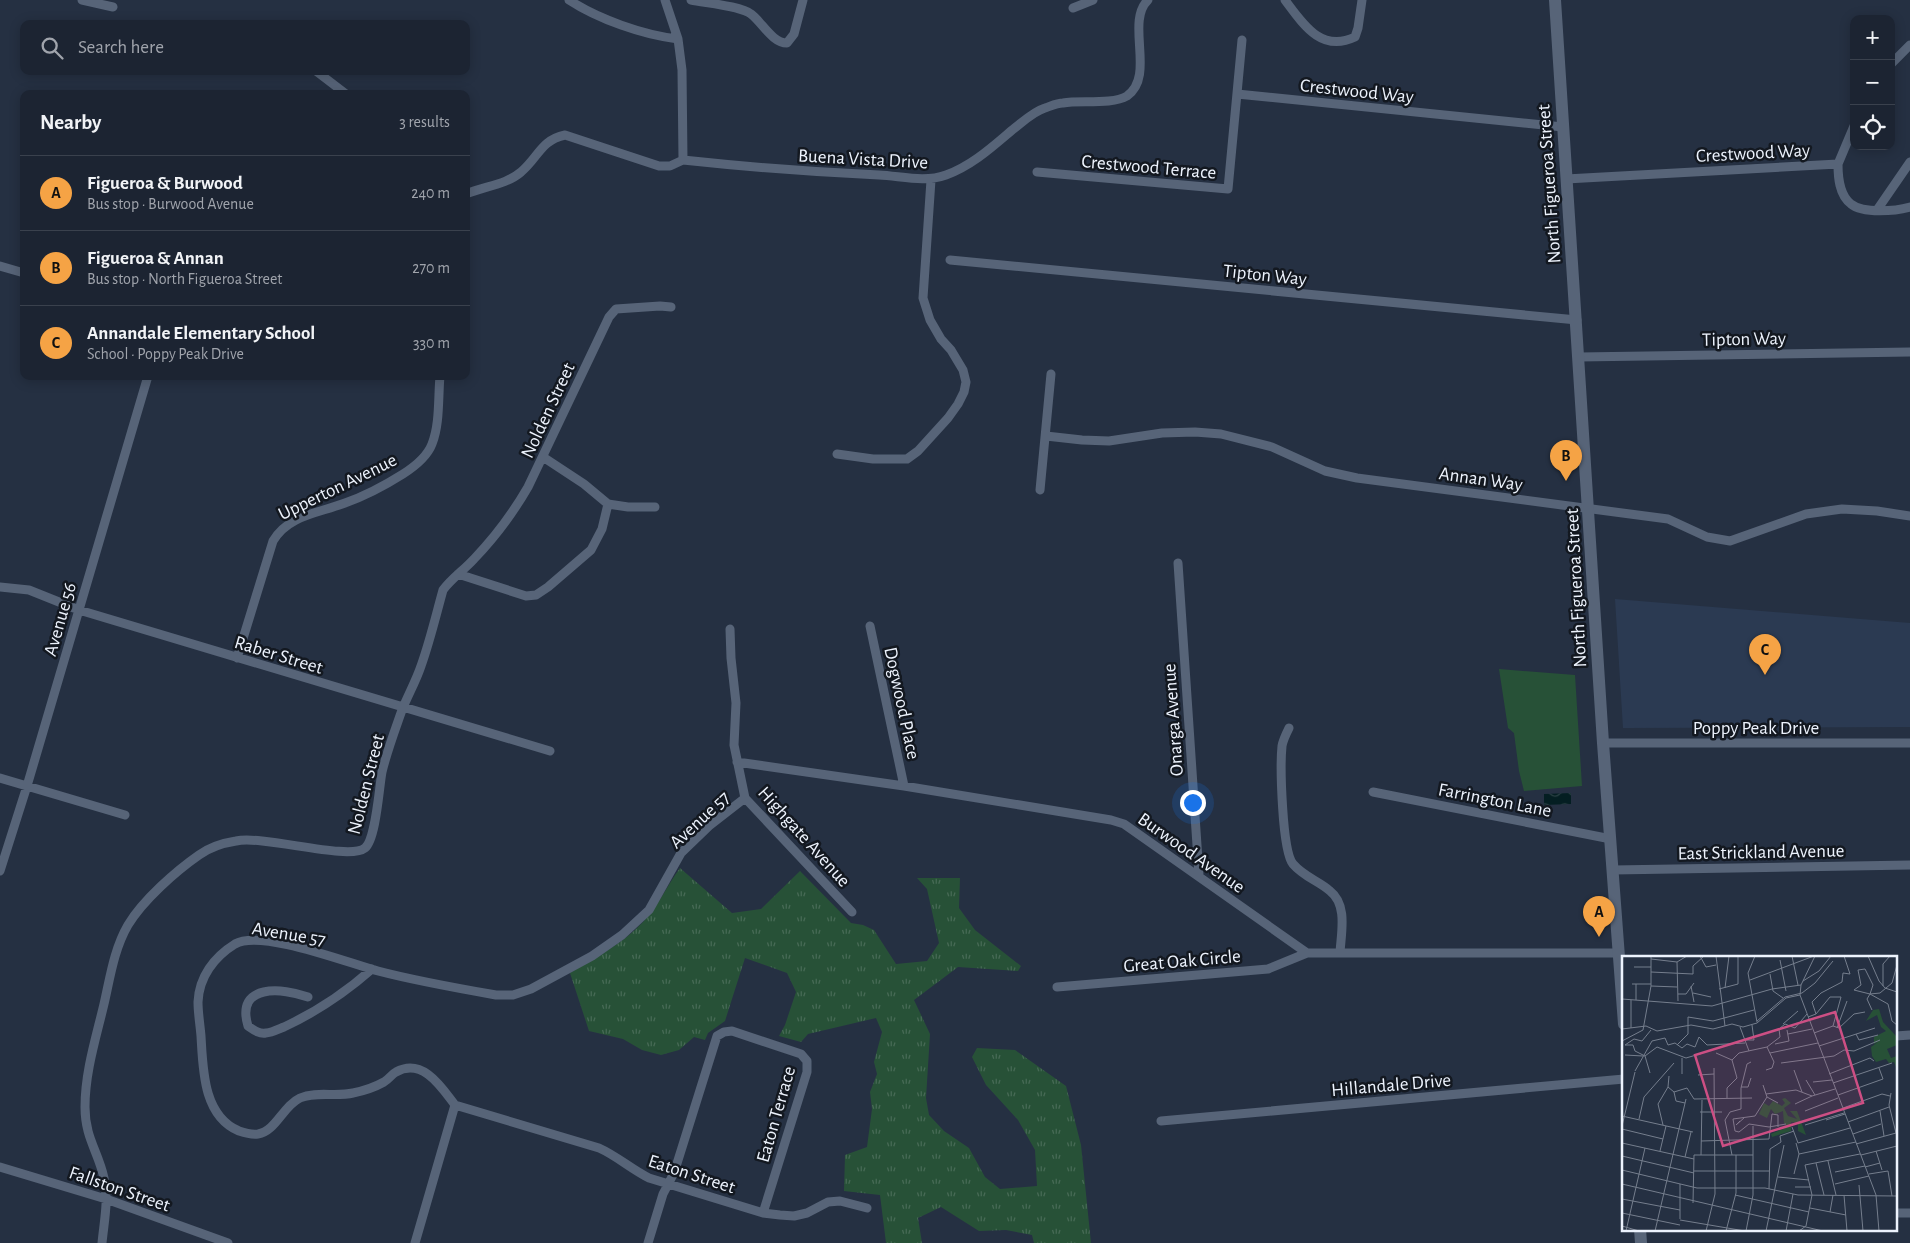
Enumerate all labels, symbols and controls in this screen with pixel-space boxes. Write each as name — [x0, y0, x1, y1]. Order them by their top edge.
map controls — [1850, 15, 1895, 150]
button: + — [1850, 15, 1895, 60]
search box — [20, 20, 470, 75]
icon: search — [38, 34, 66, 62]
text: Search here — [78, 38, 164, 57]
button: − — [1850, 60, 1895, 105]
street label: Crestwood Way — [1299, 76, 1415, 107]
street label: North Figueroa Street — [1534, 104, 1565, 264]
button: locate — [1850, 105, 1895, 150]
text: Nearby — [40, 112, 101, 133]
text: 3 results — [399, 114, 450, 130]
street label: Crestwood Way — [1696, 141, 1811, 166]
street label: Buena Vista Drive — [797, 147, 928, 172]
street label: Crestwood Terrace — [1081, 152, 1217, 183]
text: Figueroa & Burwood — [87, 174, 243, 193]
text: A — [51, 185, 61, 201]
text: 240 m — [411, 185, 450, 201]
text: Bus stop · Burwood Avenue — [87, 196, 254, 212]
text: Figueroa & Annan — [87, 249, 224, 268]
text: B — [51, 260, 61, 276]
text: 270 m — [412, 260, 450, 276]
street label: Tipton Way — [1222, 262, 1308, 289]
text: Bus stop · North Figueroa Street — [87, 271, 282, 287]
text: Annandale Elementary School — [87, 324, 315, 343]
street label: Tipton Way — [1702, 329, 1786, 350]
text: C — [52, 335, 60, 351]
text: 330 m — [413, 335, 450, 351]
text: School · Poppy Peak Drive — [87, 346, 244, 362]
street label: Nolden Street — [518, 360, 579, 461]
pin: B — [1550, 440, 1582, 481]
street label: Upperton Avenue — [276, 451, 400, 524]
street label: Annan Way — [1438, 464, 1524, 495]
street label: North Figueroa Street — [1563, 508, 1590, 668]
street label: Avenue 56 — [41, 580, 80, 658]
street label: Raber Street — [232, 633, 325, 678]
pin: C — [1749, 634, 1781, 675]
street label: Dogwood Place — [880, 645, 923, 761]
street label: Onarga Avenue — [1160, 663, 1187, 777]
street label: Poppy Peak Drive — [1693, 719, 1819, 738]
street label: Nolden Street — [345, 732, 388, 837]
street label: Farrington Lane — [1436, 780, 1553, 821]
street label: Highgate Avenue — [754, 783, 854, 891]
street label: Avenue 57 — [666, 788, 734, 852]
your location — [1180, 790, 1206, 816]
street label: Burwood Avenue — [1134, 809, 1248, 897]
street label: East Strickland Avenue — [1677, 842, 1845, 863]
pin: A — [1583, 896, 1615, 937]
street label: Avenue 57 — [251, 919, 327, 950]
street label: Great Oak Circle — [1123, 947, 1242, 976]
inset map — [1622, 956, 1898, 1230]
street label: Eaton Terrace — [754, 1064, 799, 1165]
street label: Hillandale Drive — [1330, 1071, 1452, 1100]
street label: Eaton Street — [646, 1151, 737, 1197]
street label: Fallston Street — [67, 1163, 172, 1216]

